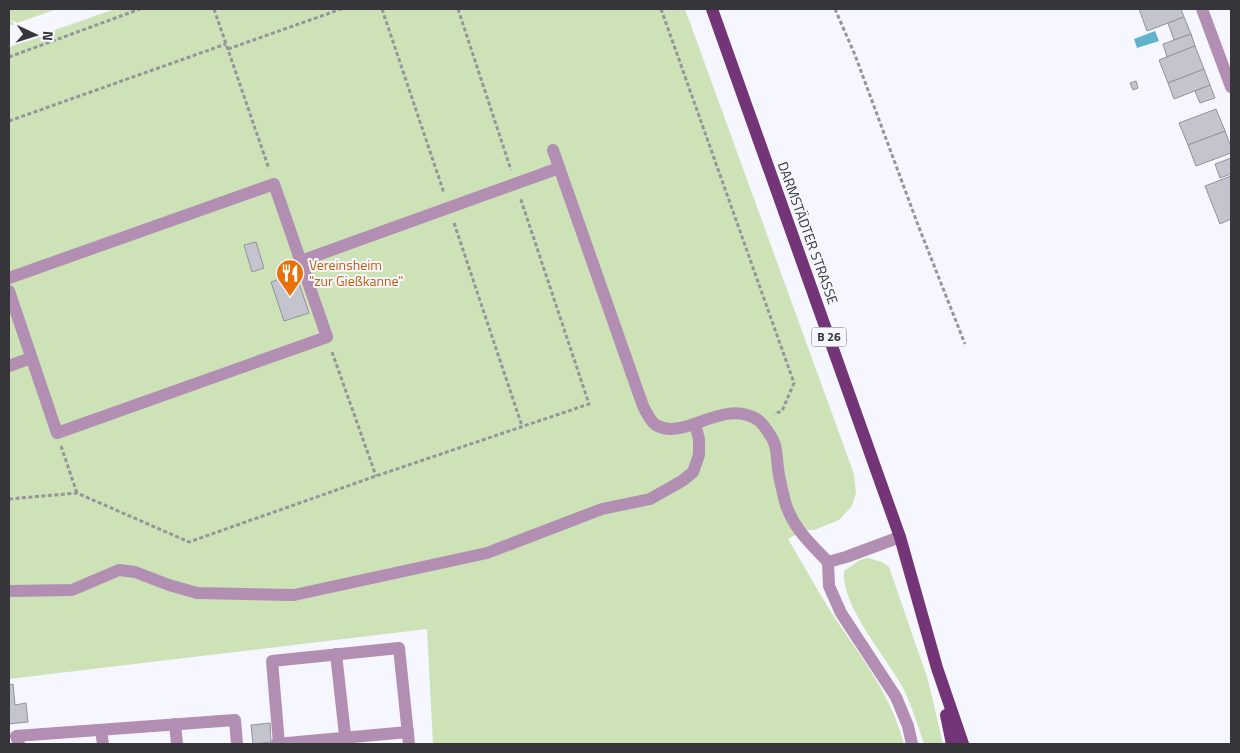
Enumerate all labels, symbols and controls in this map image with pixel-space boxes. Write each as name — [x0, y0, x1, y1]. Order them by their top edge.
north arrow — [10, 10, 60, 60]
text: N — [38, 30, 59, 42]
street label: DARMSTÄDTER STRASSE — [773, 159, 844, 307]
place label: Vereinsheim "zur Gießkanne" — [309, 254, 404, 291]
restaurant icon: Vereinsheim "zur Gießkanne" — [275, 258, 305, 297]
road number: B 26 — [812, 328, 846, 347]

